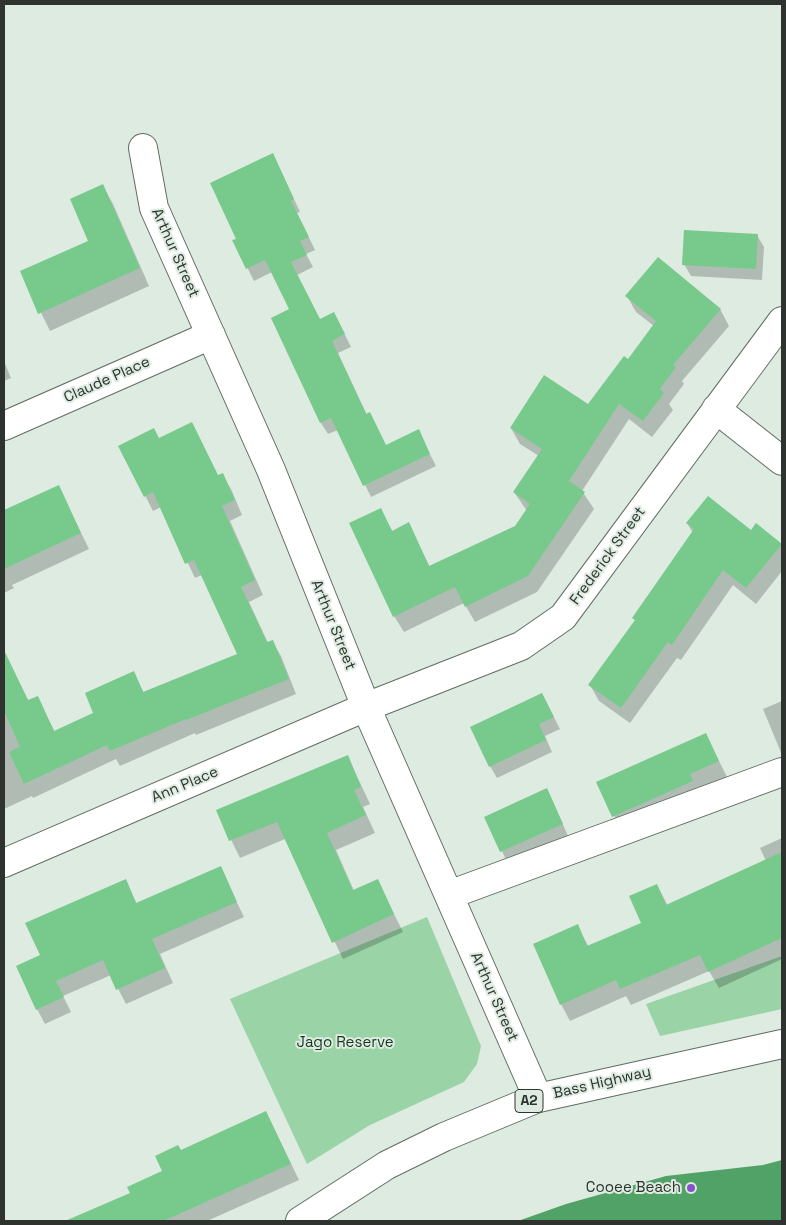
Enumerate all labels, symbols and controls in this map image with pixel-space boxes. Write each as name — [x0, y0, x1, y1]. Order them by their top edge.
street label: Arthur Street — [147, 206, 203, 300]
street label: Claude Place — [61, 353, 153, 407]
street label: Frederick Street — [566, 503, 650, 609]
street label: Arthur Street — [307, 577, 359, 673]
street label: Ann Place — [149, 763, 221, 807]
street label: Arthur Street — [466, 950, 522, 1044]
park label: Jago Reserve — [296, 1034, 394, 1052]
street label: Bass Highway — [551, 1063, 653, 1103]
road number: A2 — [515, 1090, 543, 1112]
place label: Cooee Beach — [586, 1179, 681, 1197]
marker: Cooee Beach — [685, 1182, 697, 1194]

